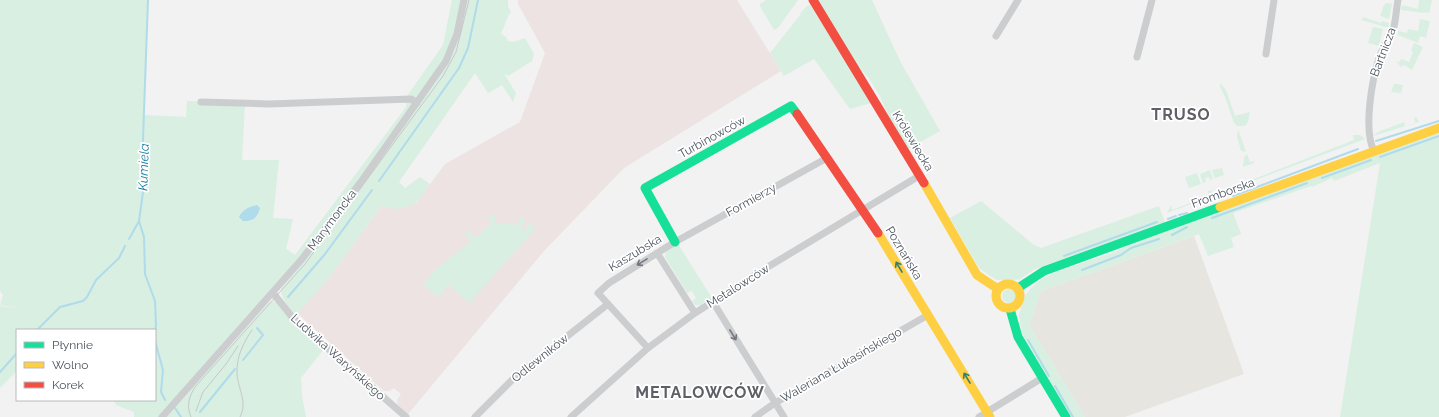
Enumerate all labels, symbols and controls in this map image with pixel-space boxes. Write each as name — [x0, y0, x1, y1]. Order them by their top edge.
street label: Bartnicza — [1367, 25, 1399, 79]
district label: TRUSO — [1151, 105, 1211, 124]
street label: Królewiecka — [890, 108, 936, 174]
street label: Turbinowców — [676, 113, 748, 161]
water label: Kumiela — [135, 143, 152, 191]
street label: Fromborska — [1189, 175, 1257, 211]
street label: Formierzy — [723, 180, 779, 220]
street label: Marymoncka — [305, 187, 359, 253]
street label: Poznańska — [883, 224, 925, 282]
street label: Kaszubska — [606, 232, 664, 274]
one-way arrow — [636, 259, 648, 267]
street label: Metalowców — [704, 261, 772, 311]
one-way arrow — [895, 261, 903, 273]
street label: Ludwika Waryńskiego — [288, 311, 388, 403]
street label: Waleriana Łukasińskiego — [778, 325, 904, 405]
legend — [16, 329, 156, 401]
one-way arrow — [729, 329, 737, 340]
street label: Odlewników — [509, 331, 571, 385]
text: Płynnie — [52, 338, 93, 352]
text: Wolno — [52, 358, 88, 372]
one-way arrow — [962, 372, 970, 384]
text: Korek — [52, 378, 85, 392]
district label: METALOWCÓW — [635, 382, 765, 402]

